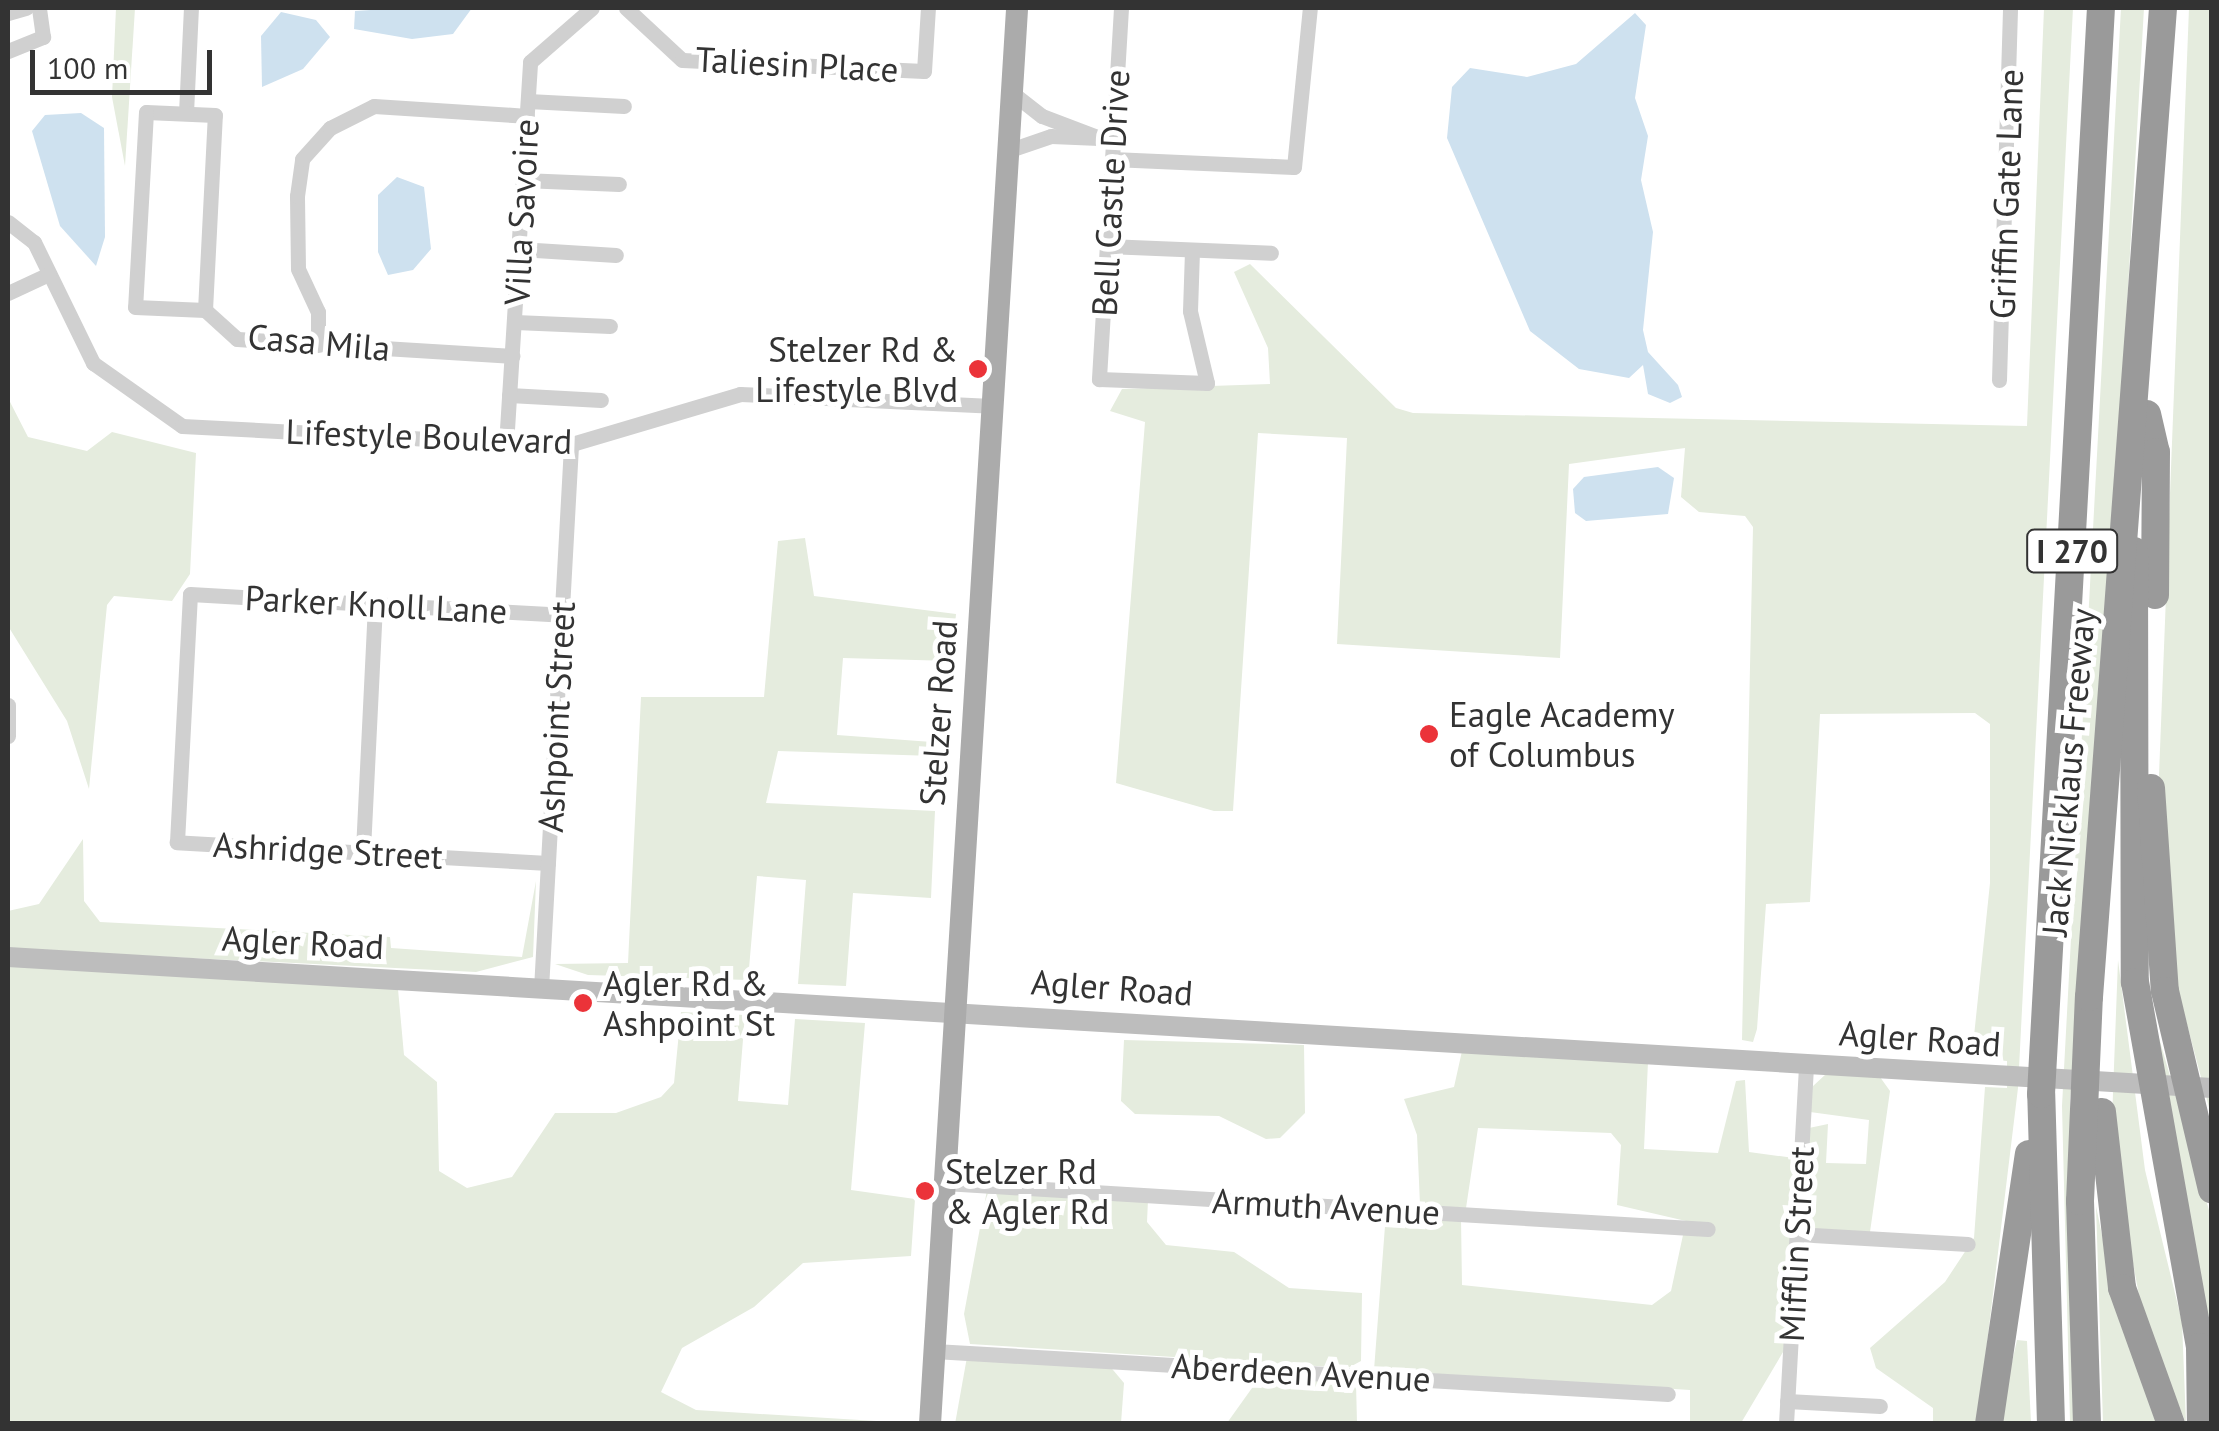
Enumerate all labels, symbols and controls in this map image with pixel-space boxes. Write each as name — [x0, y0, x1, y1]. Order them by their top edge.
scale bar — [35, 30, 218, 92]
street label: Taliesin Place — [695, 38, 899, 90]
text: 100 m — [47, 48, 128, 87]
street label: Griffin Gate Lane — [1981, 68, 2031, 320]
street label: Bell Castle Drive — [1083, 69, 1137, 317]
street label: Villa Savoire — [495, 118, 547, 306]
street label: Casa Mila — [246, 315, 392, 369]
place label: Stelzer Rd & Lifestyle Blvd — [755, 328, 958, 410]
marker: Stelzer Rd & Lifestyle Blvd — [967, 358, 989, 380]
street label: Lifestyle Boulevard — [285, 410, 573, 462]
road number: I 270 — [2024, 524, 2120, 578]
street label: Parker Knoll Lane — [244, 576, 508, 632]
street label: Ashpoint Street — [529, 600, 583, 834]
street label: Jack Nicklaus Freeway — [2033, 606, 2103, 938]
street label: Stelzer Road — [911, 619, 965, 807]
place label: Eagle Academy of Columbus — [1449, 693, 1676, 775]
marker: Eagle Academy of Columbus — [1418, 723, 1440, 745]
street label: Ashridge Street — [212, 823, 444, 877]
street label: Agler Road — [221, 917, 385, 967]
street label: Agler Road — [1030, 960, 1194, 1014]
place label: Agler Rd & Ashpoint St — [603, 962, 775, 1044]
marker: Agler Rd & Ashpoint St — [572, 992, 594, 1014]
street label: Agler Road — [1838, 1011, 2002, 1065]
street label: Mifflin Street — [1770, 1145, 1822, 1343]
place label: Stelzer Rd & Agler Rd — [945, 1150, 1111, 1232]
street label: Armuth Avenue — [1210, 1179, 1442, 1233]
marker: Stelzer Rd & Agler Rd — [914, 1180, 936, 1202]
street label: Aberdeen Avenue — [1170, 1344, 1432, 1400]

